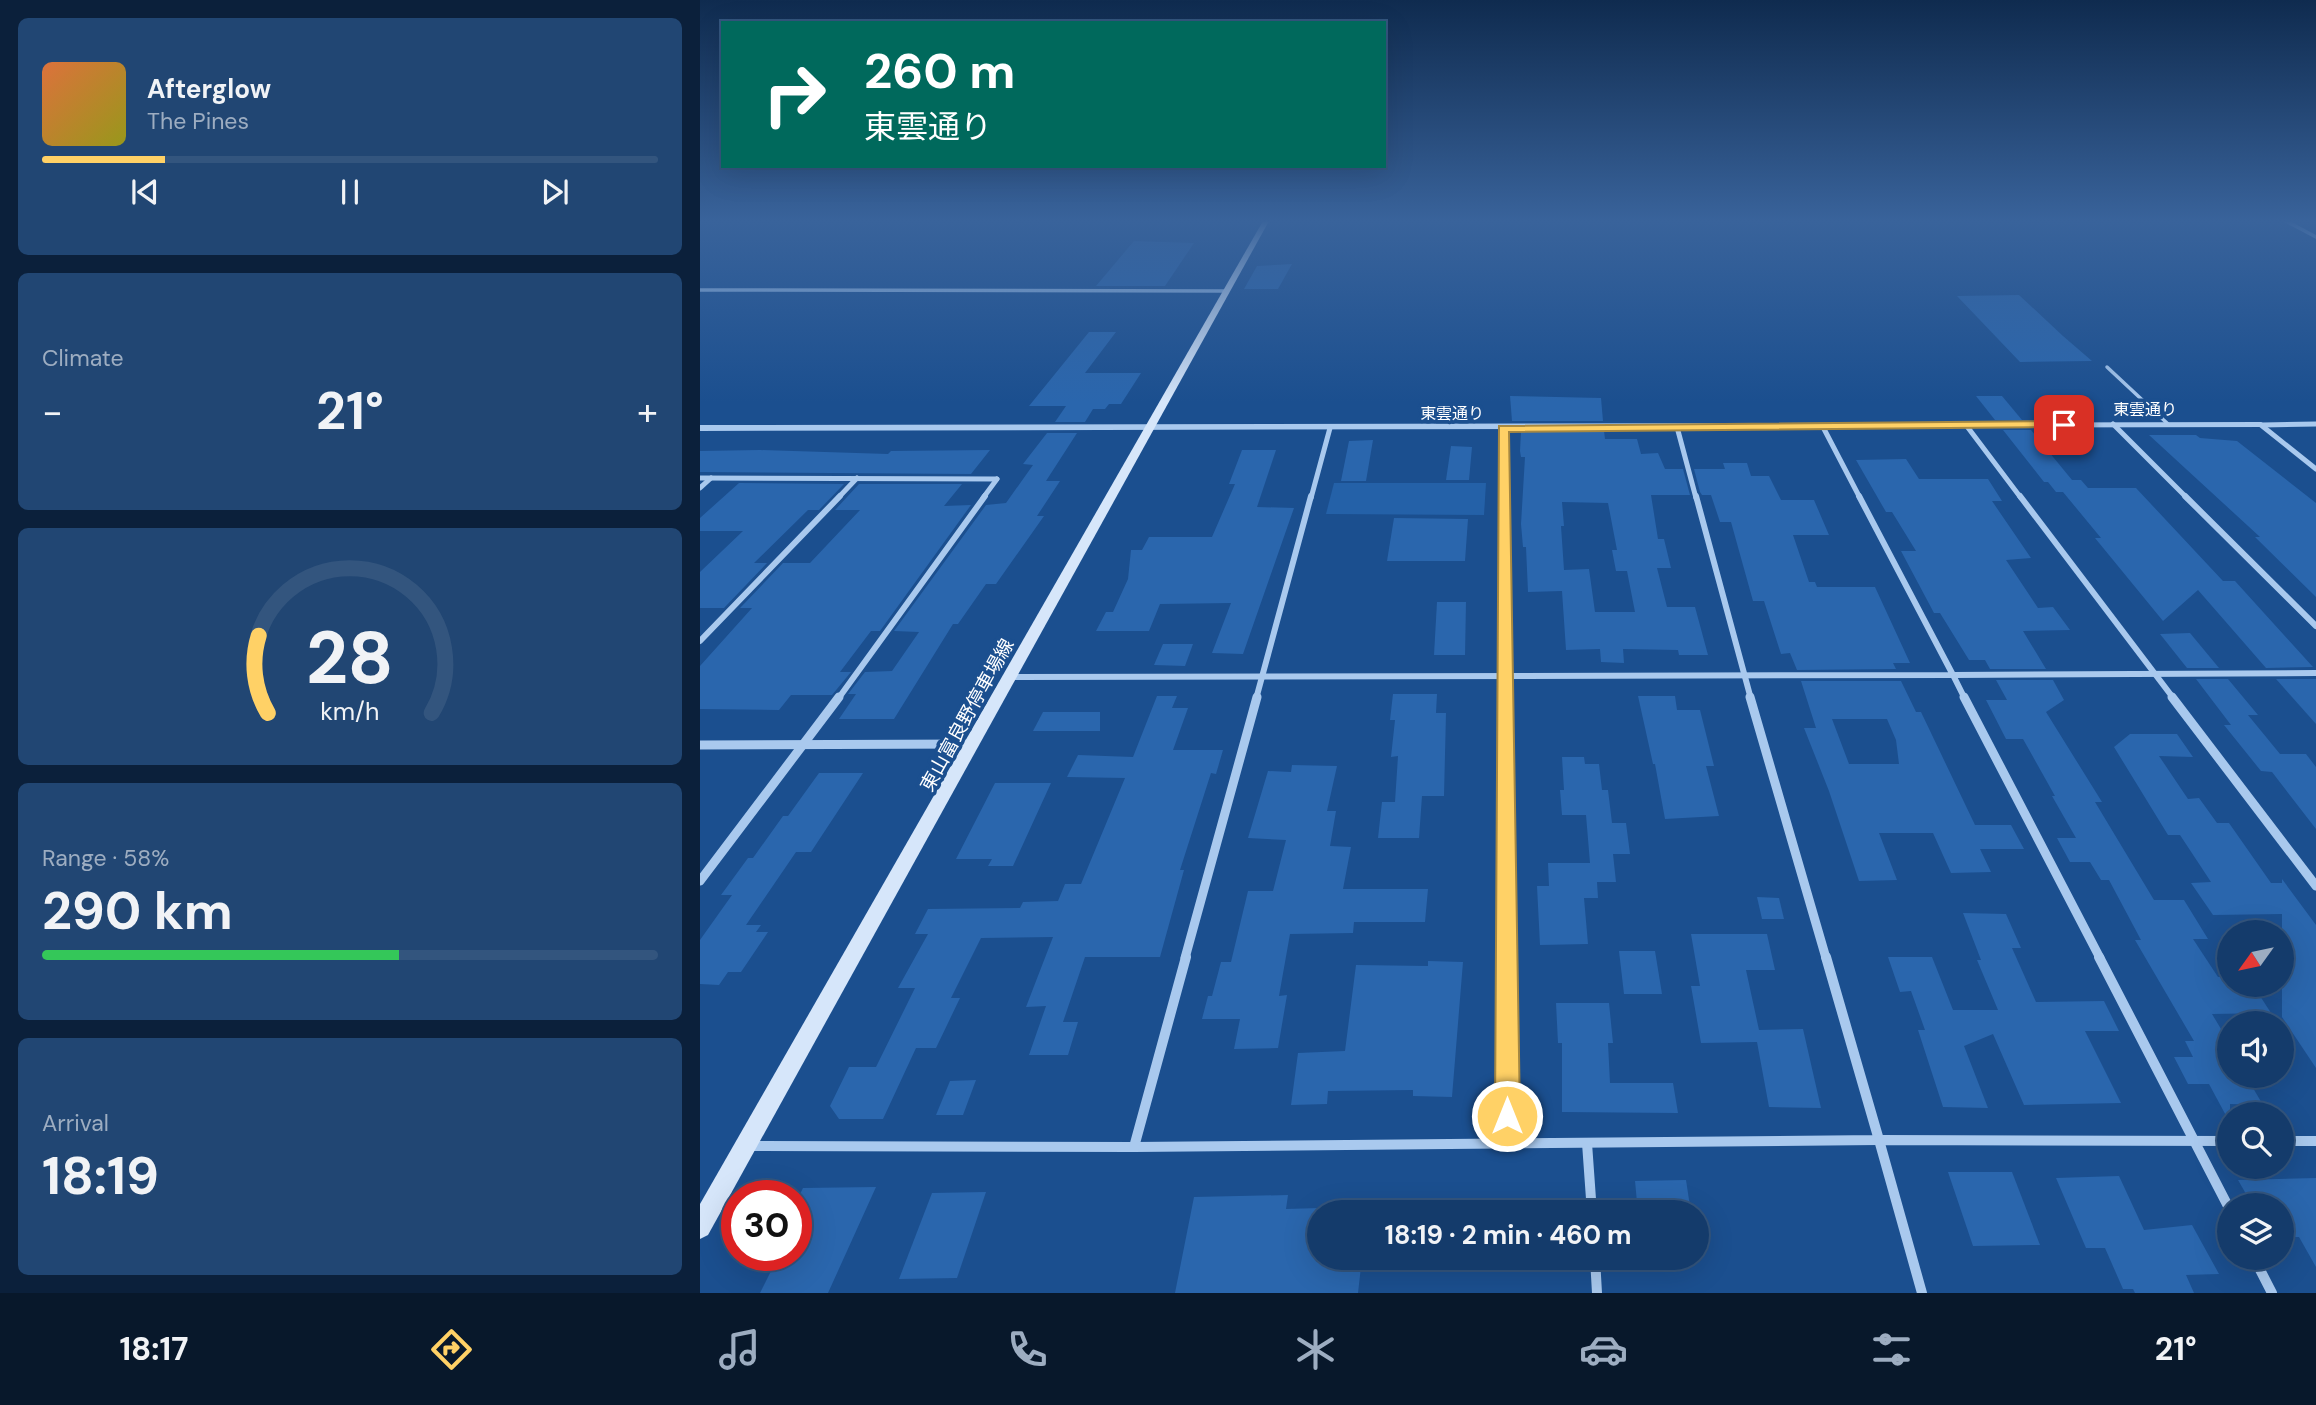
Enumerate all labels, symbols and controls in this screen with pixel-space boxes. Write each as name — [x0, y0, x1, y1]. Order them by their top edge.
text: 260 m — [864, 39, 1015, 103]
icon: right — [749, 49, 840, 140]
text: Afterglow — [147, 72, 271, 106]
text: The Pines — [147, 106, 249, 136]
text: 東雲通り — [864, 106, 992, 148]
icon: previous — [126, 173, 164, 211]
icon: pause — [331, 173, 369, 211]
icon: next — [536, 173, 574, 211]
text: Climate — [42, 343, 124, 373]
text: 21° — [316, 377, 384, 445]
text: − — [42, 387, 63, 437]
text: + — [637, 387, 658, 437]
pin — [2034, 395, 2094, 455]
street label: 東雲通り — [2113, 399, 2177, 420]
street label: 東雲通り — [1420, 403, 1484, 424]
icon: arrive — [2045, 406, 2083, 444]
text: 28 — [306, 611, 394, 706]
street label: 東山富良野停車場線 — [915, 634, 1019, 796]
text: km/h — [320, 694, 380, 727]
text: Range · 58% — [42, 843, 169, 873]
text: 290 km — [42, 877, 233, 945]
north arrow — [2217, 920, 2294, 998]
map controls — [2217, 920, 2294, 1270]
button: sound — [2217, 1011, 2294, 1088]
position arrow — [1470, 1079, 1544, 1153]
button: search — [2217, 1102, 2294, 1179]
text: Arrival — [42, 1108, 109, 1138]
text: 18:19 — [42, 1142, 159, 1210]
speed limit sign: 30 — [721, 1180, 812, 1271]
button: layers — [2217, 1193, 2294, 1270]
text: 18:19 · 2 min · 460 m — [1384, 1218, 1632, 1252]
icon: directions — [427, 1325, 476, 1374]
icon: music — [715, 1325, 764, 1374]
icon: phone — [1003, 1325, 1052, 1374]
icon: climate — [1291, 1325, 1340, 1374]
icon: car — [1579, 1325, 1628, 1374]
icon: filters — [1867, 1325, 1916, 1374]
text: 18:17 — [119, 1328, 188, 1370]
text: 21° — [2155, 1328, 2197, 1370]

